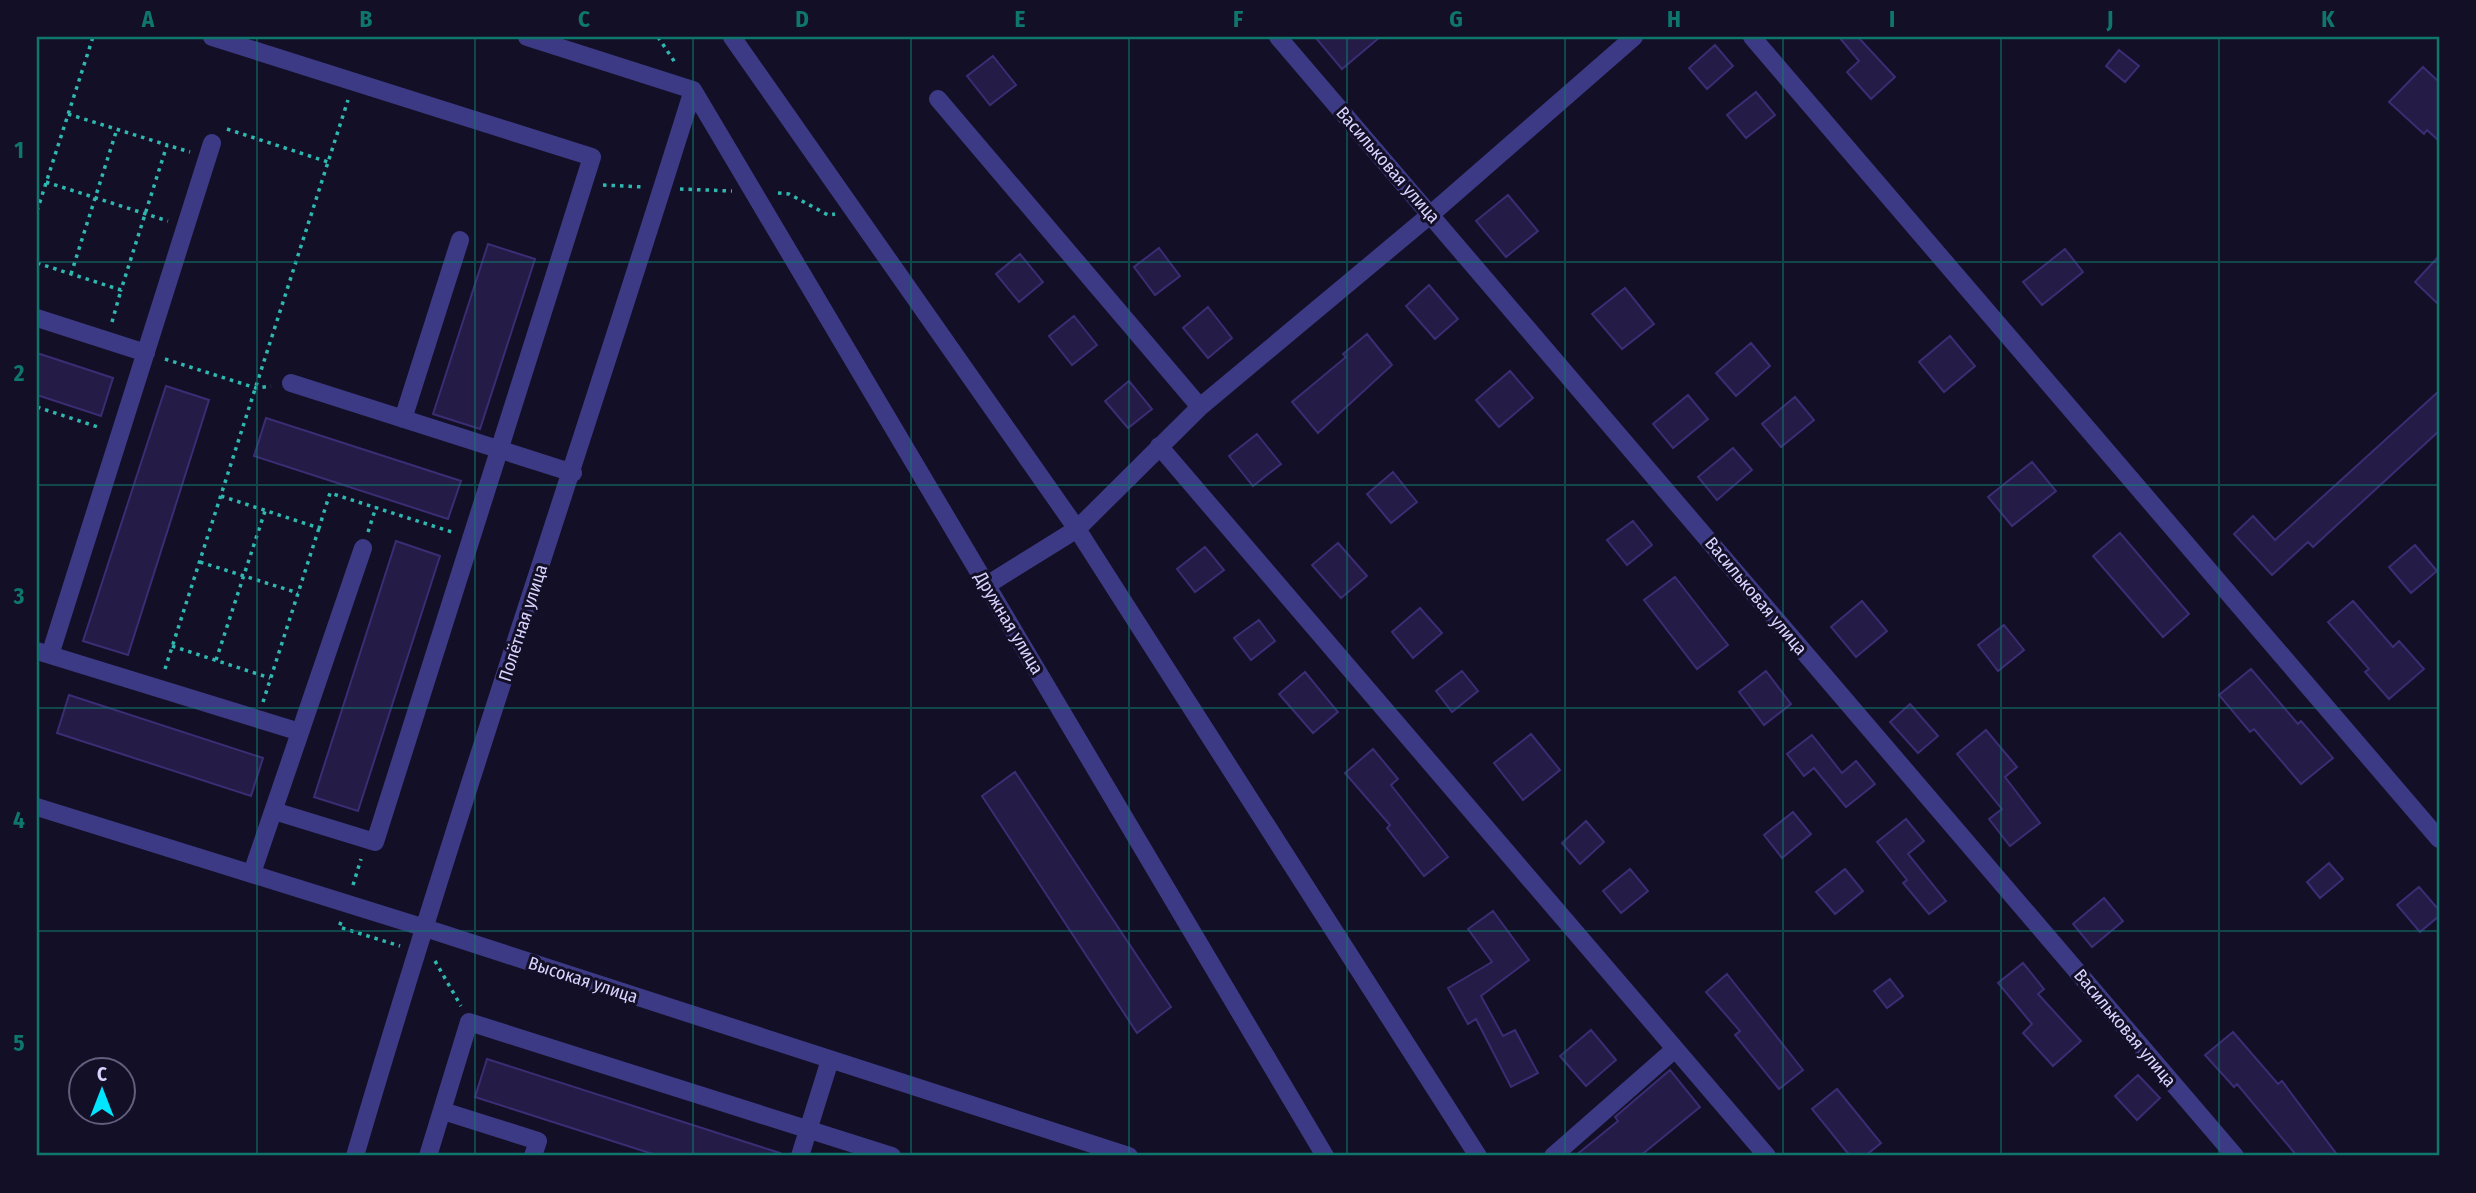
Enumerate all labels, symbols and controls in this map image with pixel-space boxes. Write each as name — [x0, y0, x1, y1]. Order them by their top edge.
text: A — [141, 5, 155, 33]
text: B — [360, 5, 373, 33]
text: C — [578, 5, 590, 33]
text: D — [795, 5, 809, 33]
text: E — [1015, 5, 1026, 33]
text: F — [1233, 5, 1243, 33]
text: G — [1449, 5, 1463, 33]
text: H — [1667, 5, 1681, 33]
text: I — [1889, 5, 1895, 33]
text: J — [2106, 5, 2113, 33]
text: K — [2321, 5, 2335, 33]
street label: Васильковая улица — [1331, 102, 1445, 228]
text: 1 — [14, 136, 24, 164]
text: 2 — [13, 359, 25, 387]
street label: Васильковая улица — [1700, 533, 1812, 660]
street label: Полётная улица — [494, 561, 552, 684]
street label: Дружная улица — [969, 567, 1048, 678]
text: 3 — [13, 582, 25, 610]
text: 4 — [13, 806, 25, 834]
street label: Высокая улица — [525, 952, 641, 1008]
street label: Васильковая улица — [2069, 965, 2181, 1092]
text: 5 — [13, 1029, 25, 1057]
north arrow — [66, 1056, 136, 1126]
text: С — [97, 1063, 107, 1086]

